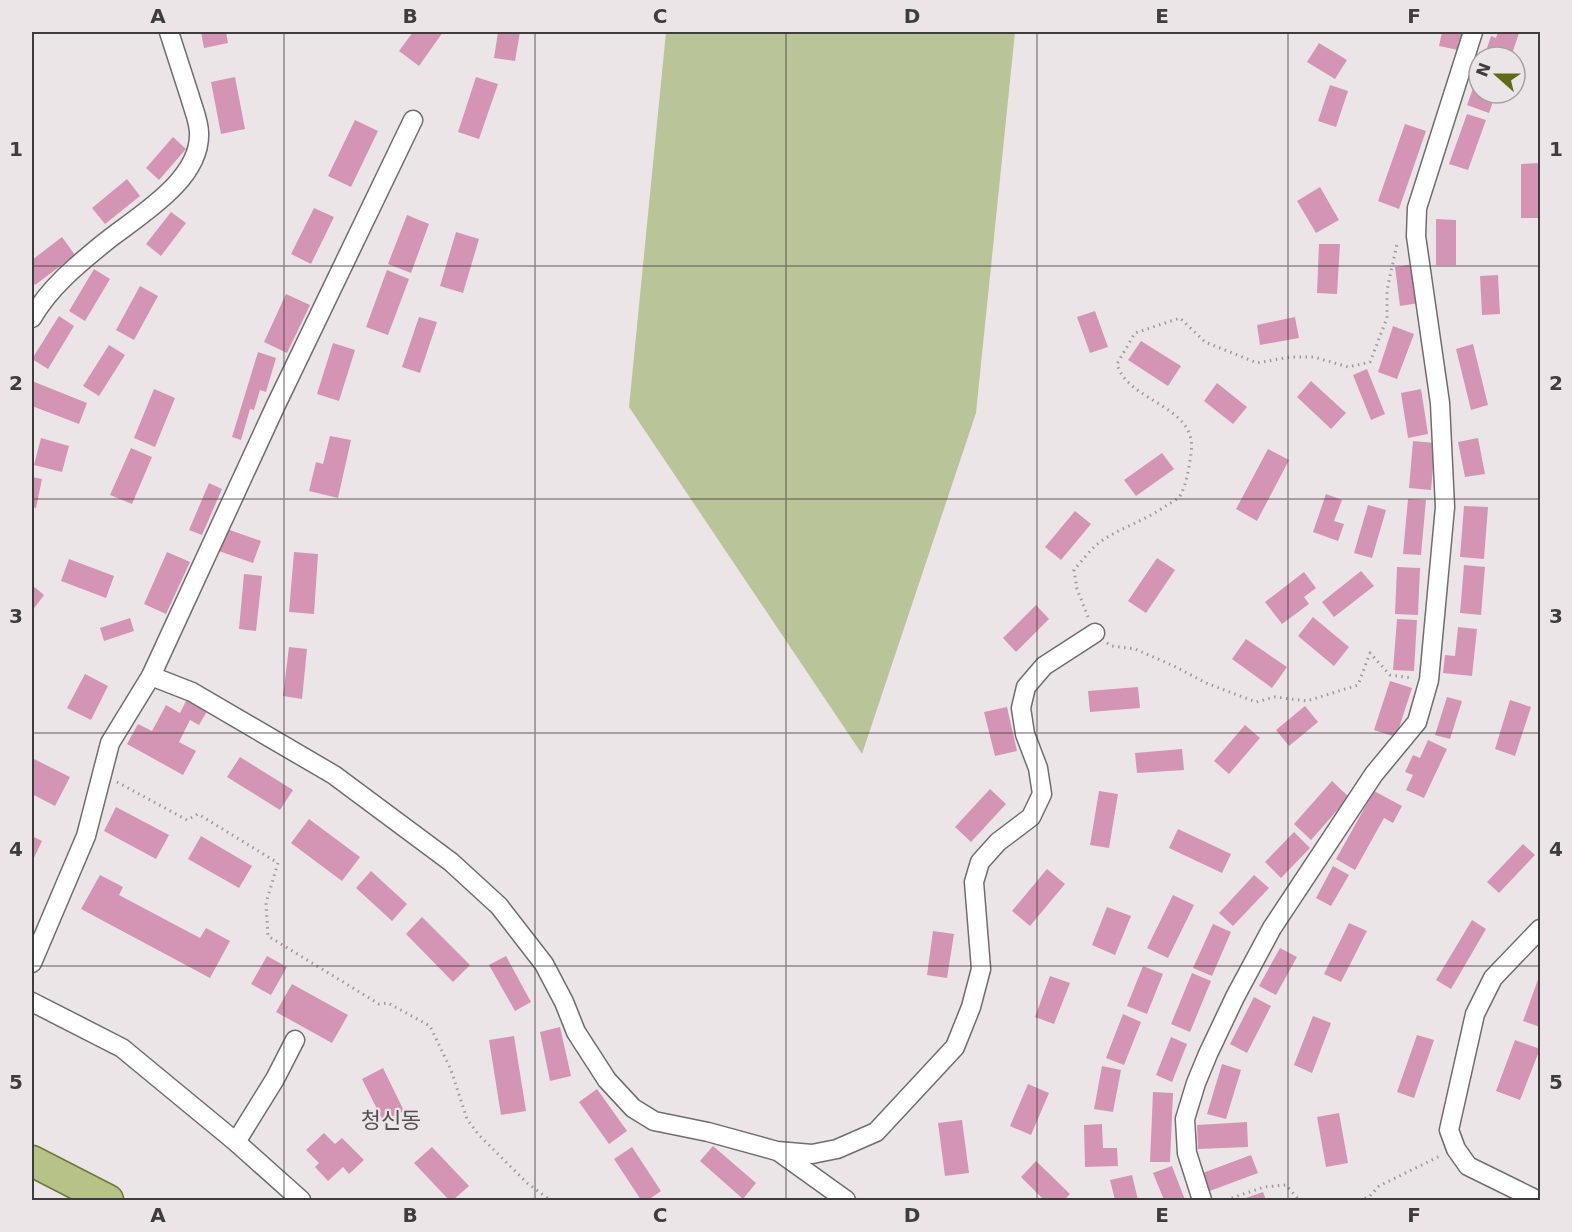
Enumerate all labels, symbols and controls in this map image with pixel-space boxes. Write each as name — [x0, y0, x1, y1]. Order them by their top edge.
text: A — [150, 4, 166, 28]
text: B — [402, 4, 418, 28]
text: C — [653, 4, 667, 28]
text: D — [904, 4, 920, 28]
text: E — [1155, 4, 1169, 28]
text: F — [1407, 4, 1421, 28]
north arrow — [1467, 45, 1527, 105]
text: N — [1472, 60, 1495, 79]
text: 1 — [9, 137, 23, 161]
text: 1 — [1549, 137, 1563, 161]
text: 2 — [9, 371, 23, 395]
text: 2 — [1549, 371, 1563, 395]
text: 3 — [9, 604, 23, 628]
text: 3 — [1549, 604, 1563, 628]
text: 4 — [9, 837, 23, 861]
text: 4 — [1549, 837, 1563, 861]
text: 5 — [9, 1070, 23, 1094]
text: 5 — [1549, 1070, 1563, 1094]
district label: 청신동 — [361, 1108, 421, 1133]
text: A — [150, 1203, 166, 1227]
text: B — [402, 1203, 418, 1227]
text: C — [653, 1203, 667, 1227]
text: D — [904, 1203, 920, 1227]
text: E — [1155, 1203, 1169, 1227]
text: F — [1407, 1203, 1421, 1227]

